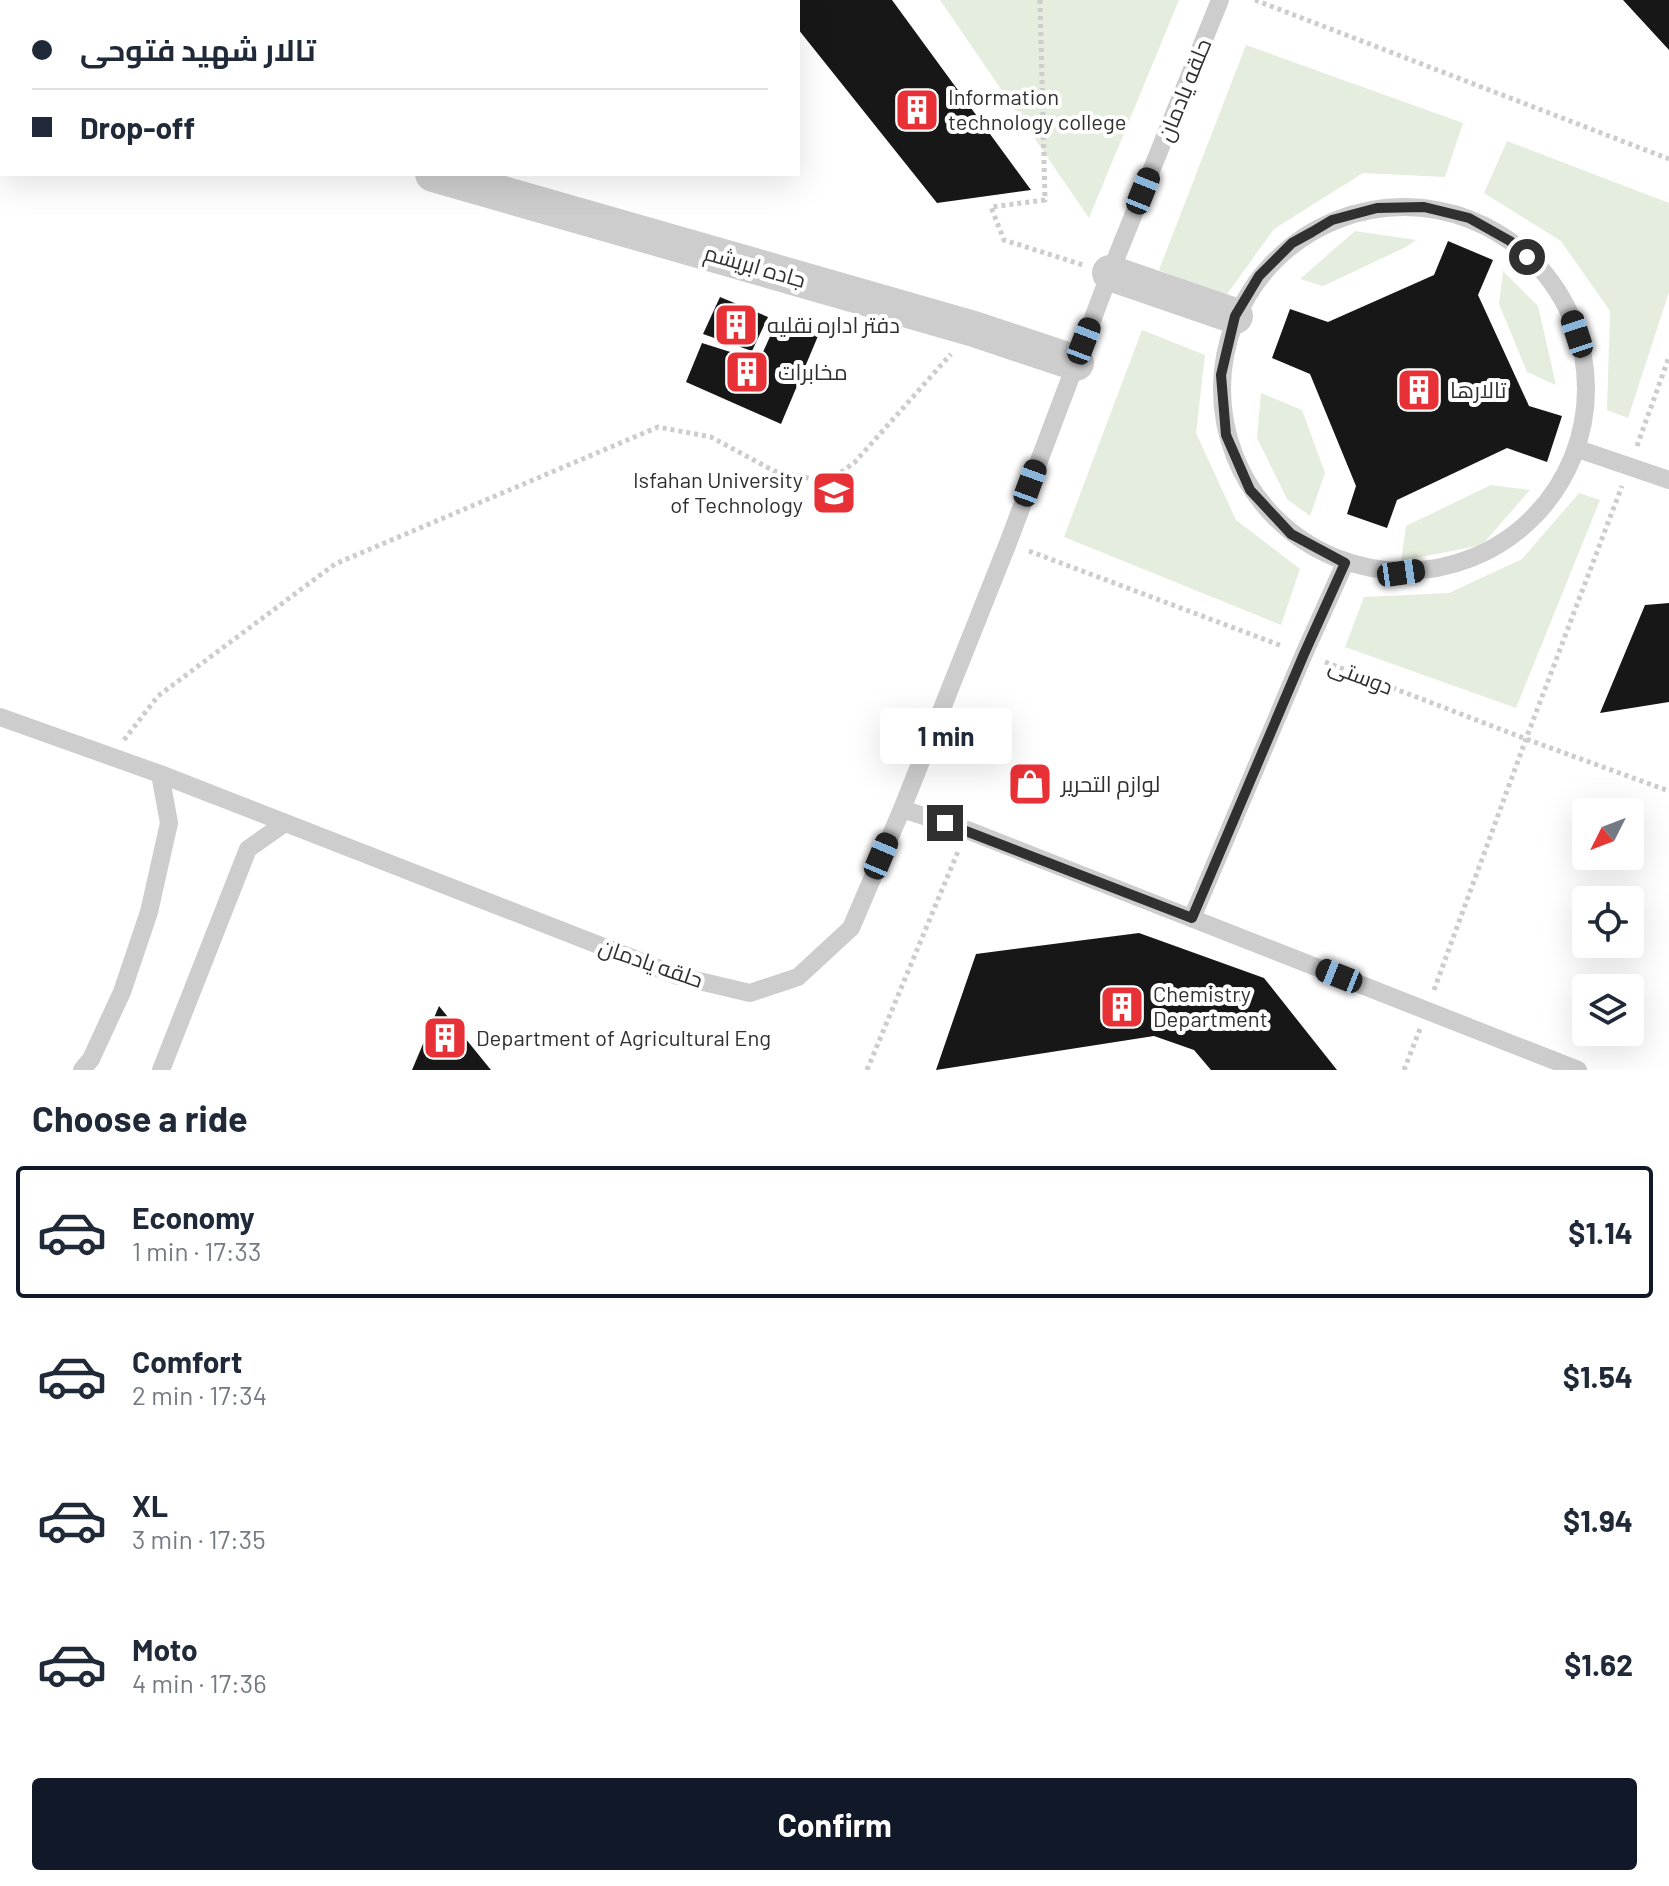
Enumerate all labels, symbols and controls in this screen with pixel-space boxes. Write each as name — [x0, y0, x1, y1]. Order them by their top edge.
text: تالار شهید فتوحی — [80, 31, 316, 67]
street label: حلقه یادمان — [1151, 34, 1216, 145]
place label: Information technology college — [948, 83, 1126, 134]
building icon: Information technology college — [893, 86, 941, 134]
text: Drop-off — [80, 109, 195, 145]
car — [1123, 164, 1163, 218]
street label: جاده ابریشم — [700, 238, 809, 296]
route start — [1509, 239, 1545, 275]
building icon: دفتر اداره نقلیه — [712, 301, 760, 349]
car — [1558, 307, 1596, 361]
place label: دفتر اداره نقلیه — [767, 311, 900, 338]
car — [1064, 314, 1104, 368]
building icon: مخابرات — [723, 348, 771, 396]
place label: مخابرات — [778, 358, 848, 385]
building icon: تالارها — [1395, 366, 1443, 414]
place label: تالارها — [1450, 376, 1506, 403]
car — [1011, 456, 1049, 510]
place label: Isfahan University of Technology — [633, 466, 803, 517]
school or university icon: Isfahan University of Technology — [810, 469, 858, 517]
car — [1376, 558, 1426, 588]
street label: دوستی — [1325, 651, 1397, 701]
callout: 1 min — [879, 707, 1011, 763]
text: 1 min — [918, 720, 974, 751]
shop icon: لوازم التحریر — [1006, 760, 1054, 808]
place label: لوازم التحریر — [1059, 770, 1160, 800]
north arrow — [1572, 798, 1644, 870]
map controls — [1572, 798, 1644, 1046]
route end — [927, 805, 963, 841]
car — [861, 829, 901, 883]
button: locate — [1572, 886, 1644, 958]
street label: حلقه یادمان — [596, 932, 707, 993]
car — [1312, 956, 1366, 996]
button: layers — [1572, 974, 1644, 1046]
place label: Chemistry Department — [1153, 980, 1268, 1031]
building icon: Chemistry Department — [1098, 983, 1146, 1031]
building icon: Department of Agricultural Eng — [421, 1014, 469, 1062]
place label: Department of Agricultural Eng — [476, 1024, 771, 1050]
text: Choose a ride — [32, 1096, 248, 1139]
icon: car — [36, 1196, 108, 1268]
text: Economy — [132, 1199, 255, 1235]
text: $1.14 — [1568, 1214, 1633, 1250]
text: 1 min · 17:33 — [132, 1235, 261, 1266]
icon: car — [36, 1340, 108, 1412]
text: Comfort — [132, 1343, 242, 1379]
text: $1.54 — [1563, 1358, 1633, 1394]
text: 2 min · 17:34 — [132, 1379, 267, 1410]
icon: car — [36, 1484, 108, 1556]
text: XL — [132, 1487, 168, 1523]
text: $1.94 — [1563, 1502, 1633, 1538]
text: 3 min · 17:35 — [132, 1523, 266, 1554]
icon: car — [36, 1628, 108, 1700]
text: Moto — [132, 1631, 198, 1667]
text: $1.62 — [1564, 1646, 1633, 1682]
text: 4 min · 17:36 — [132, 1667, 267, 1698]
button: Confirm — [32, 1778, 1637, 1870]

